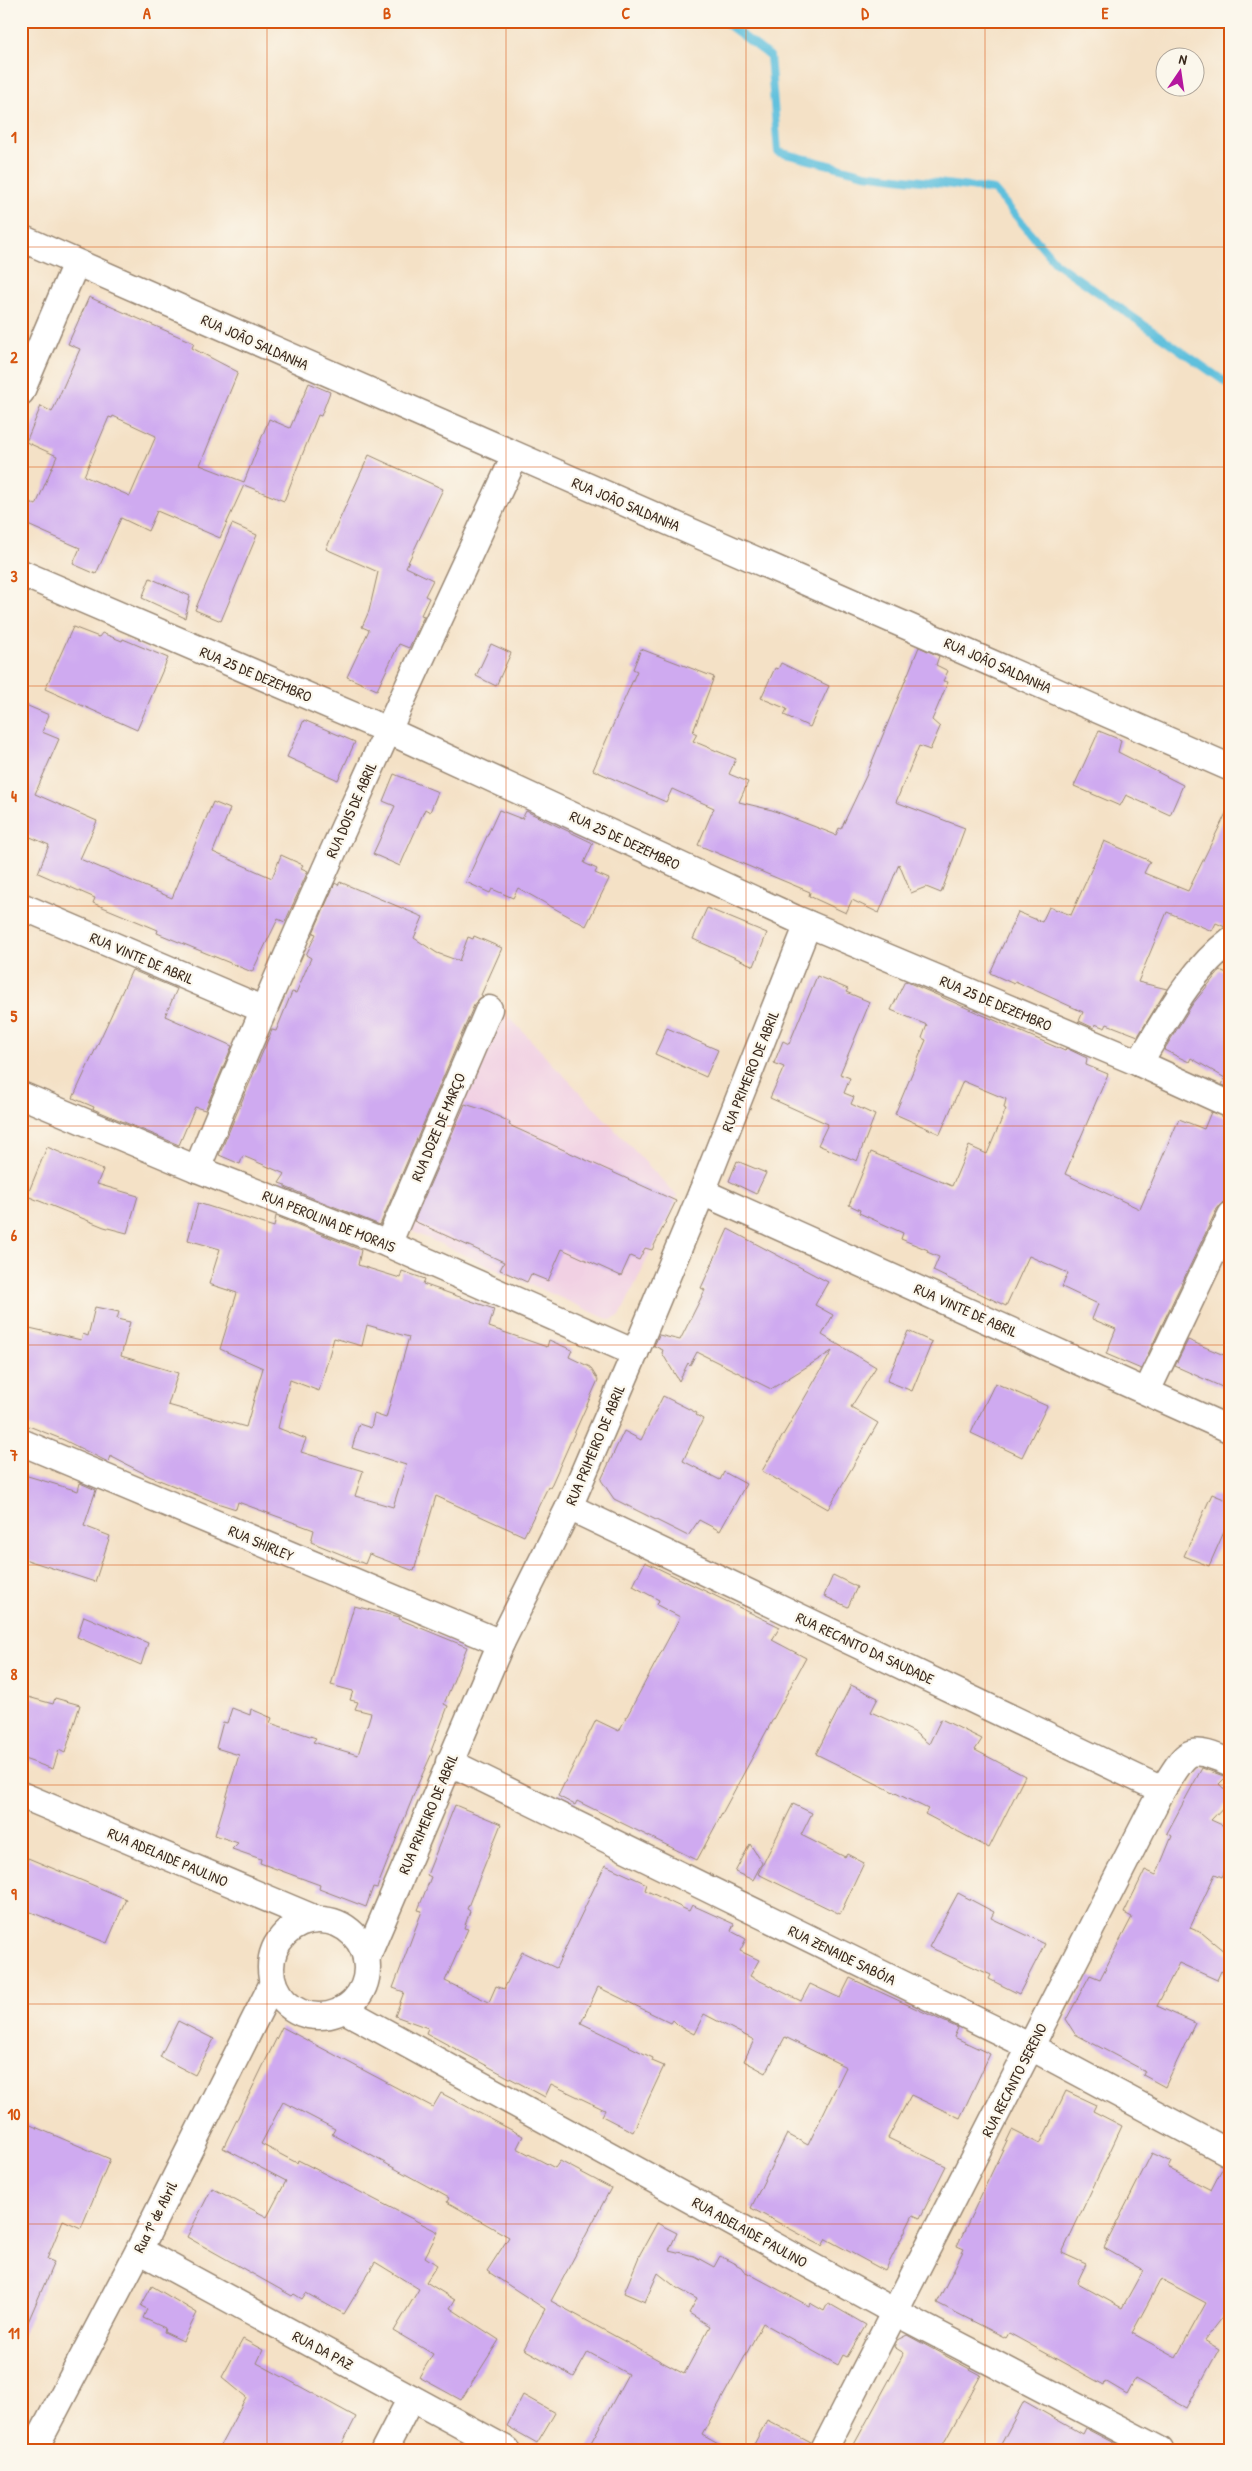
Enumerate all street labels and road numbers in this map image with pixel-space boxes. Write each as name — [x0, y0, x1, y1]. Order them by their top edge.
street label: RUA JOÃO SALDANHA — [198, 309, 313, 375]
street label: RUA JOÃO SALDANHA — [569, 472, 684, 536]
street label: RUA JOÃO SALDANHA — [941, 632, 1056, 698]
street label: RUA 25 DE DEZEMBRO — [197, 641, 315, 707]
street label: RUA DOIS DE ABRIL — [320, 758, 382, 861]
street label: RUA 25 DE DEZEMBRO — [566, 805, 684, 875]
street label: RUA VINTE DE ABRIL — [87, 927, 198, 989]
street label: RUA 25 DE DEZEMBRO — [937, 970, 1055, 1036]
street label: RUA PRIMEIRO DE ABRIL — [716, 1007, 784, 1135]
street label: RUA DOZE DE MARÇO — [406, 1070, 470, 1184]
street label: RUA PEROLINA DE MORAIS — [259, 1185, 399, 1257]
street label: RUA VINTE DE ABRIL — [911, 1278, 1021, 1342]
street label: RUA PRIMEIRO DE ABRIL — [560, 1381, 630, 1509]
street label: RUA SHIRLEY — [225, 1520, 297, 1566]
street label: RUA RECANTO DA SAUDADE — [793, 1607, 938, 1689]
street label: RUA PRIMEIRO DE ABRIL — [393, 1750, 463, 1878]
street label: RUA ADELAIDE PAULINO — [105, 1822, 231, 1892]
street label: RUA ZENAIDE SABÓIA — [785, 1920, 900, 1990]
street label: RUA RECANTO SERENO — [976, 2020, 1052, 2140]
street label: Rua 1º de Abril — [128, 2178, 182, 2256]
street label: RUA ADELAIDE PAULINO — [689, 2192, 811, 2272]
street label: RUA DA PAZ — [289, 2325, 357, 2375]

